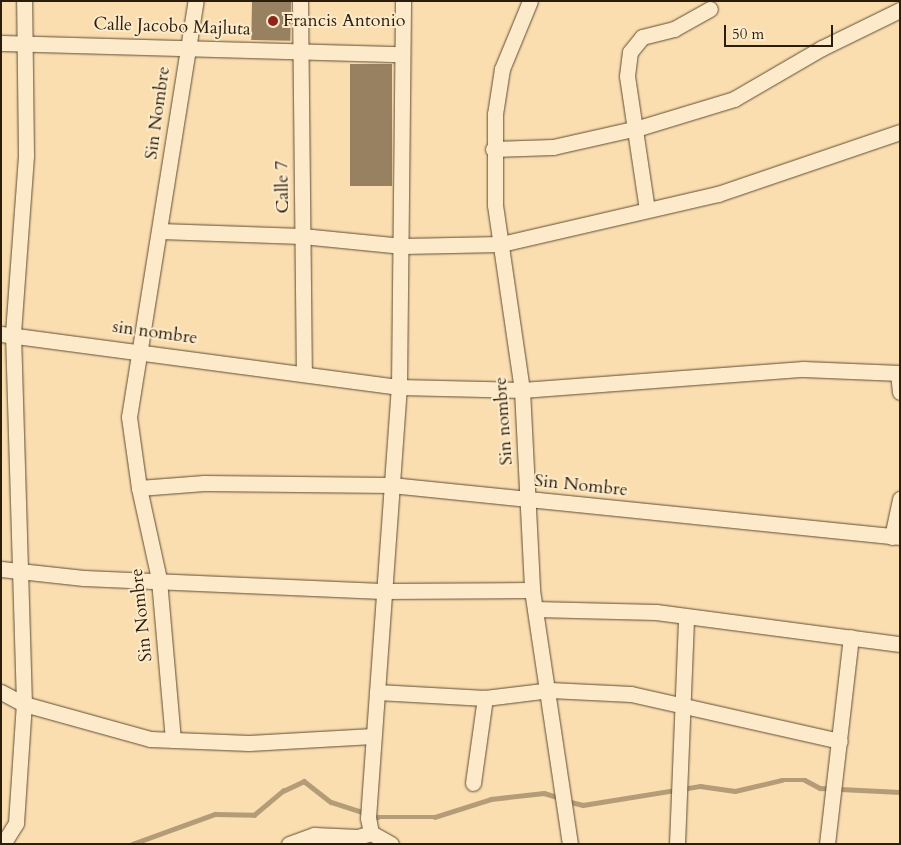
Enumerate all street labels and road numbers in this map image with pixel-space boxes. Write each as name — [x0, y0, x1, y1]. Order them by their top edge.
street label: Calle Jacobo Majluta — [93, 13, 251, 41]
street label: Sin Nombre — [141, 65, 175, 161]
street label: Calle 7 — [272, 160, 294, 214]
street label: sin nombre — [111, 316, 199, 350]
street label: Sin nombre — [490, 376, 518, 466]
street label: Sin Nombre — [533, 470, 629, 502]
street label: Sin Nombre — [126, 567, 158, 663]

